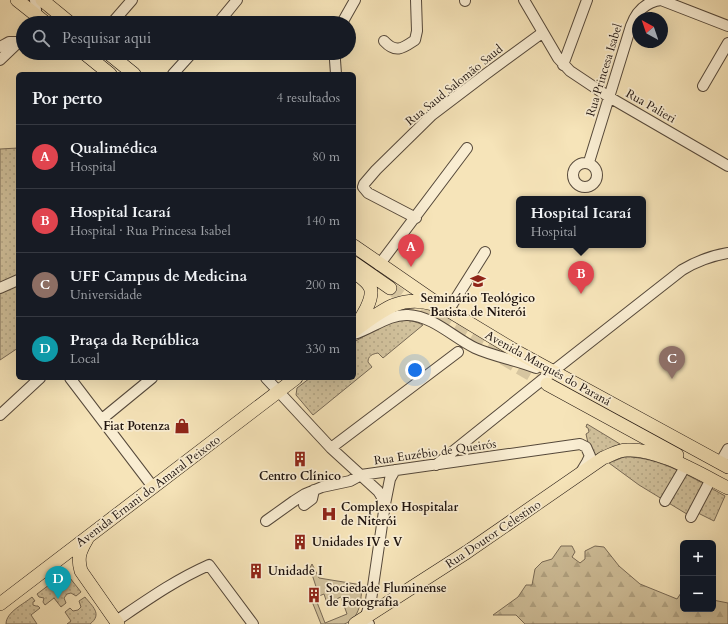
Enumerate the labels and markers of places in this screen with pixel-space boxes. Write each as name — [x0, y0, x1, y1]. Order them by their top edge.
pin: A — [398, 234, 424, 267]
pin: B — [568, 261, 594, 294]
school or university icon: Seminário Teológico Batista de Niterói — [469, 272, 487, 290]
place label: Seminário Teológico Batista de Niterói — [421, 290, 535, 320]
pin: C — [659, 346, 685, 379]
shop icon: Fiat Potenza — [173, 417, 191, 435]
place label: Fiat Potenza — [103, 418, 170, 434]
building icon: Centro Clínico — [291, 450, 309, 468]
place label: Centro Clínico — [259, 468, 341, 484]
place label: Complexo Hospitalar de Niterói — [341, 499, 459, 529]
hospital icon: Complexo Hospitalar de Niterói — [320, 505, 338, 523]
building icon: Unidades IV e V — [291, 533, 309, 551]
place label: Unidades IV e V — [312, 534, 403, 550]
building icon: Unidade I — [247, 562, 265, 580]
place label: Unidade I — [268, 563, 323, 579]
pin: D — [45, 566, 71, 599]
place label: Sociedade Fluminense de Fotografia — [326, 580, 447, 610]
building icon: Sociedade Fluminense de Fotografia — [305, 586, 323, 604]

